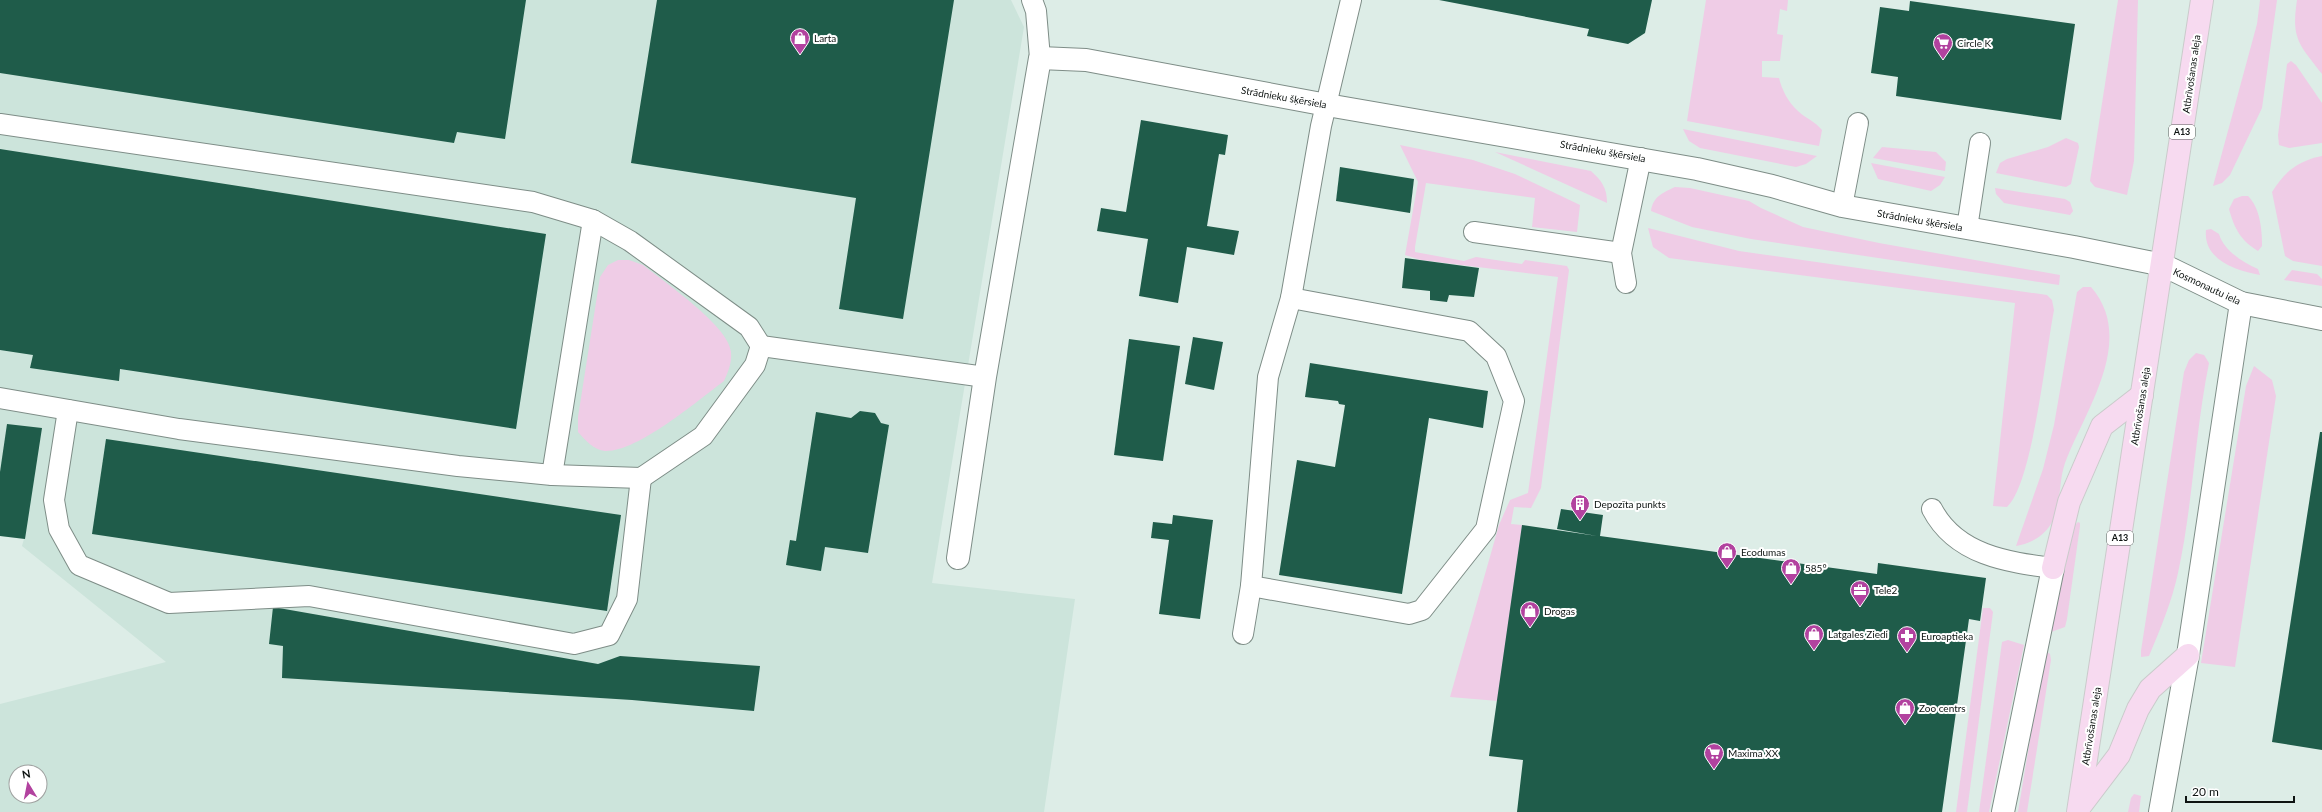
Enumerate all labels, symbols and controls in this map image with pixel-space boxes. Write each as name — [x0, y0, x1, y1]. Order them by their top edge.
shop icon: Larta — [789, 27, 811, 55]
place label: Larta — [814, 32, 836, 44]
supermarket icon: Circle K — [1932, 32, 1954, 60]
street label: Atbrīvošanas aleja — [2180, 34, 2202, 114]
place label: Circle K — [1957, 37, 1991, 49]
street label: Strādnieku šķērsiela — [1240, 84, 1328, 110]
road number: A13 — [2169, 125, 2195, 139]
street label: Strādnieku šķērsiela — [1559, 138, 1647, 164]
street label: Strādnieku šķērsiela — [1876, 207, 1964, 233]
street label: Kosmonautu iela — [2171, 265, 2243, 307]
street label: Atbrīvošanas aleja — [2128, 366, 2152, 446]
building icon: Depozīta punkts — [1569, 493, 1591, 521]
place label: Depozīta punkts — [1594, 498, 1666, 510]
road number: A13 — [2107, 531, 2133, 545]
shop icon: Ecodumas — [1716, 541, 1738, 569]
place label: Ecodumas — [1741, 546, 1786, 558]
shop icon: 585° — [1780, 557, 1802, 585]
place label: 585° — [1805, 562, 1827, 574]
office icon: Tele2 — [1849, 579, 1871, 607]
place label: Tele2 — [1874, 584, 1898, 596]
shop icon: Drogas — [1519, 600, 1541, 628]
place label: Drogas — [1544, 605, 1575, 617]
shop icon: Latgales Ziedi — [1803, 623, 1825, 651]
pharmacy icon: Euroaptieka — [1896, 625, 1918, 653]
place label: Latgales Ziedi — [1828, 628, 1888, 640]
place label: Euroaptieka — [1921, 630, 1973, 642]
street label: Atbrīvošanas aleja — [2079, 686, 2103, 766]
shop icon: Zoo centrs — [1894, 697, 1916, 725]
place label: Zoo centrs — [1919, 702, 1966, 714]
supermarket icon: Maxima XX — [1703, 742, 1725, 770]
place label: Maxima XX — [1728, 747, 1779, 759]
north arrow — [8, 764, 48, 804]
text: N — [21, 767, 31, 781]
scale bar — [2186, 778, 2294, 804]
text: 20 m — [2192, 784, 2219, 799]

